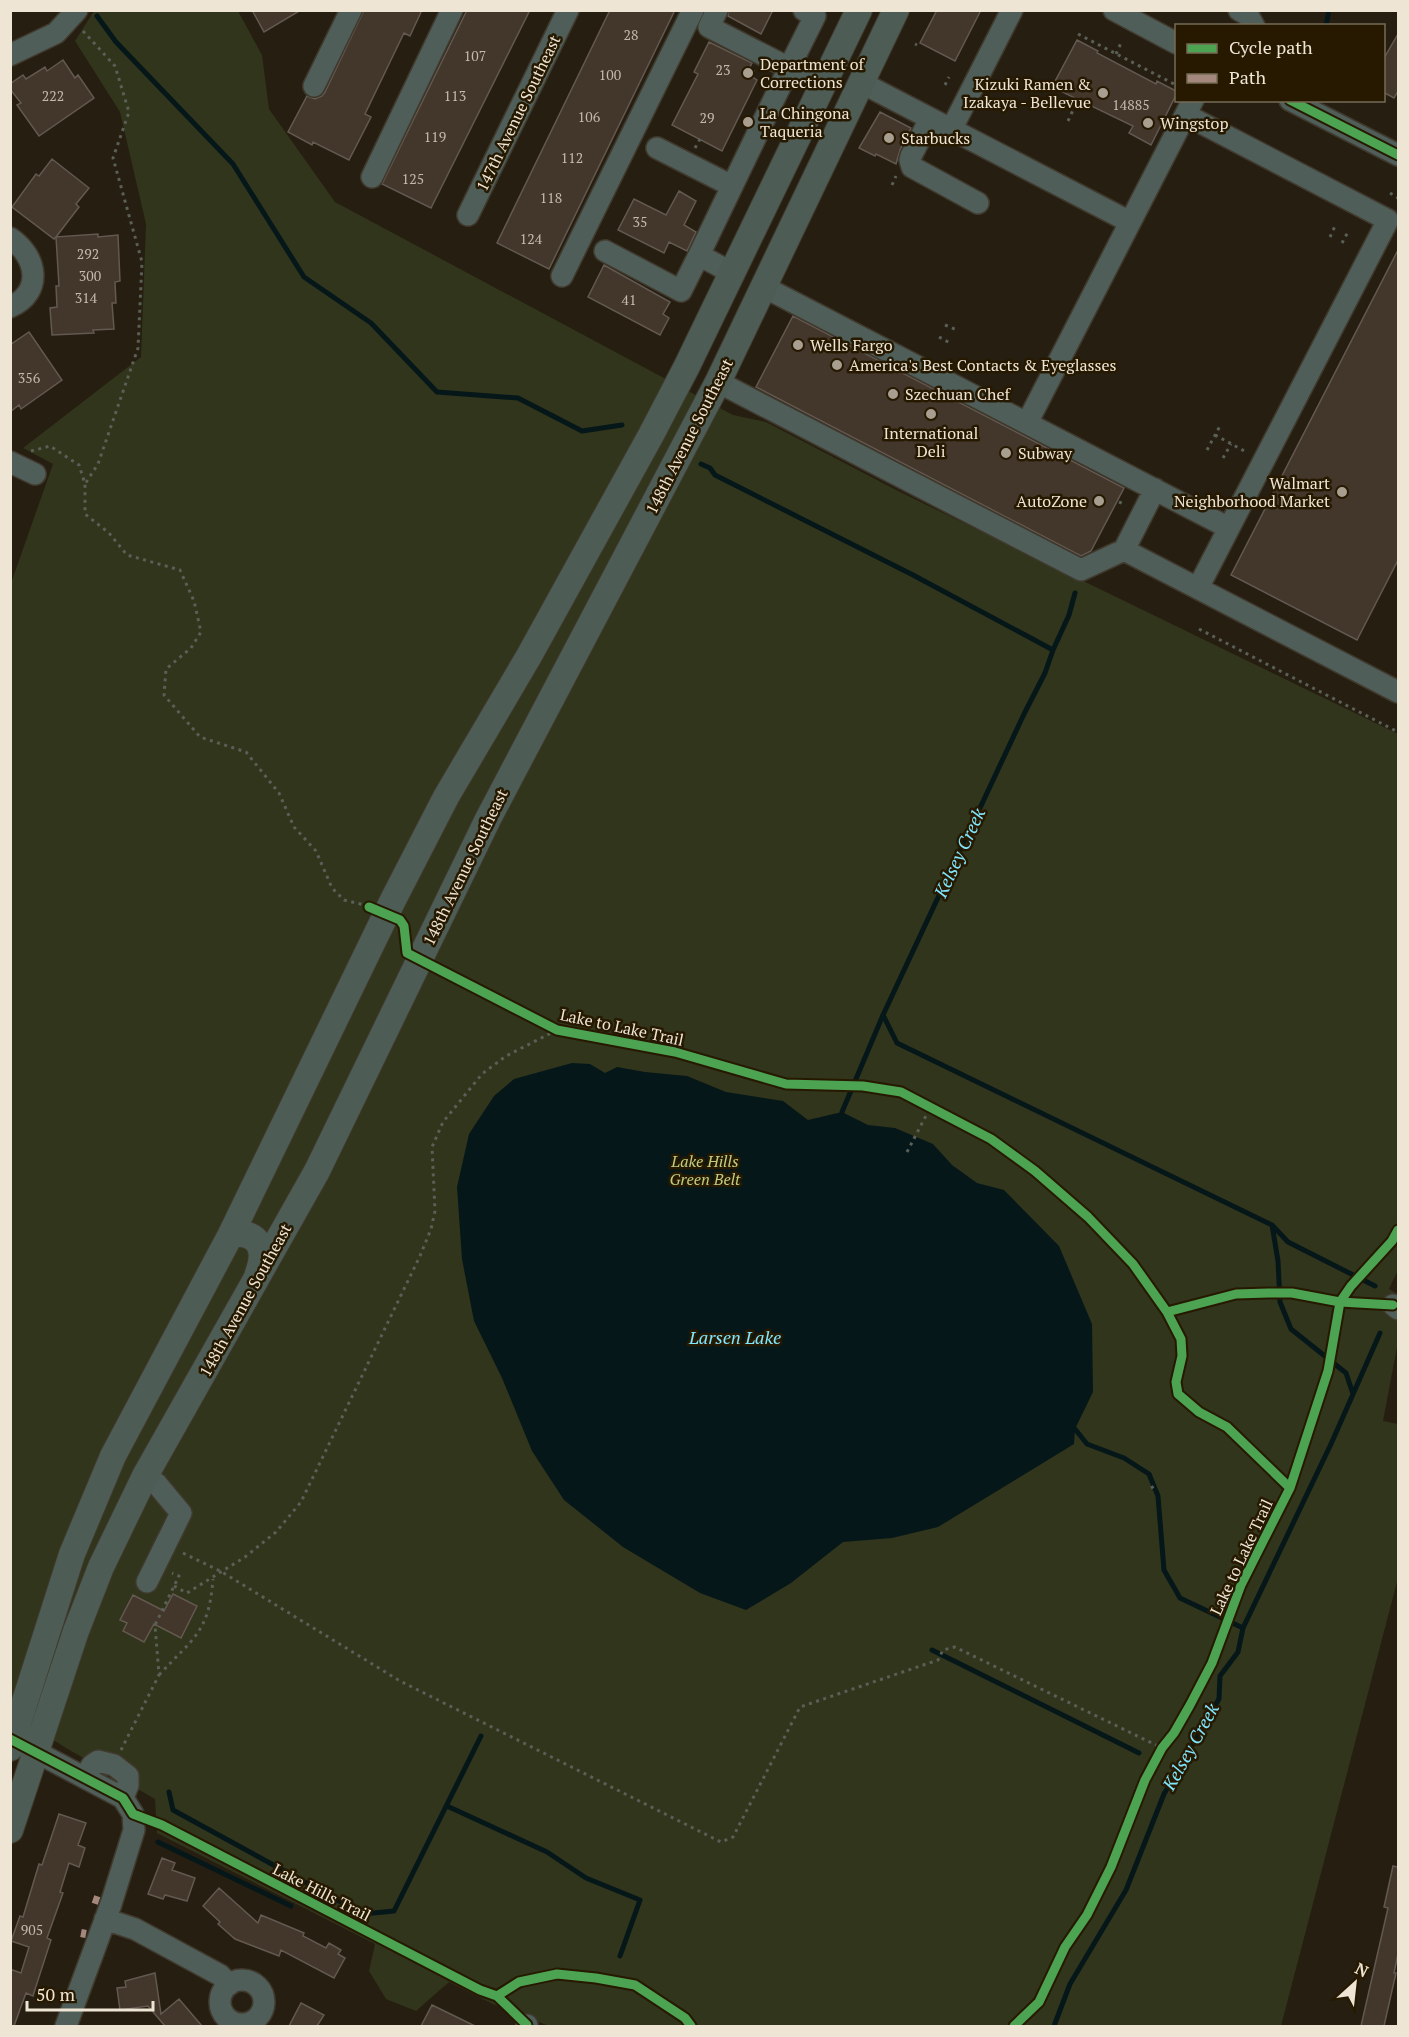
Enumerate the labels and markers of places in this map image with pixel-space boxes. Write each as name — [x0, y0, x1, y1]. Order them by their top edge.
place label: Department of Corrections — [760, 53, 866, 93]
marker: Department of Corrections — [741, 66, 755, 80]
place label: Kizuki Ramen & Izakaya - Bellevue — [963, 73, 1091, 113]
marker: Kizuki Ramen & Izakaya - Bellevue — [1096, 86, 1110, 100]
place label: La Chingona Taqueria — [760, 102, 850, 142]
place label: Wingstop — [1160, 112, 1228, 134]
marker: La Chingona Taqueria — [741, 115, 755, 129]
marker: Wingstop — [1141, 116, 1155, 130]
place label: Starbucks — [901, 127, 970, 149]
marker: Starbucks — [882, 131, 896, 145]
place label: Wells Fargo — [810, 334, 893, 356]
marker: Wells Fargo — [791, 338, 805, 352]
place label: America's Best Contacts & Eyeglasses — [849, 354, 1116, 376]
marker: America's Best Contacts & Eyeglasses — [830, 358, 844, 372]
place label: Szechuan Chef — [905, 383, 1011, 405]
marker: Szechuan Chef — [886, 387, 900, 401]
marker: International Deli — [924, 407, 938, 421]
place label: International Deli — [884, 422, 979, 462]
place label: Subway — [1018, 442, 1073, 464]
marker: Subway — [999, 446, 1013, 460]
place label: Walmart Neighborhood Market — [1174, 472, 1330, 512]
marker: Walmart Neighborhood Market — [1335, 485, 1349, 499]
place label: AutoZone — [1016, 490, 1087, 512]
marker: AutoZone — [1092, 494, 1106, 508]

